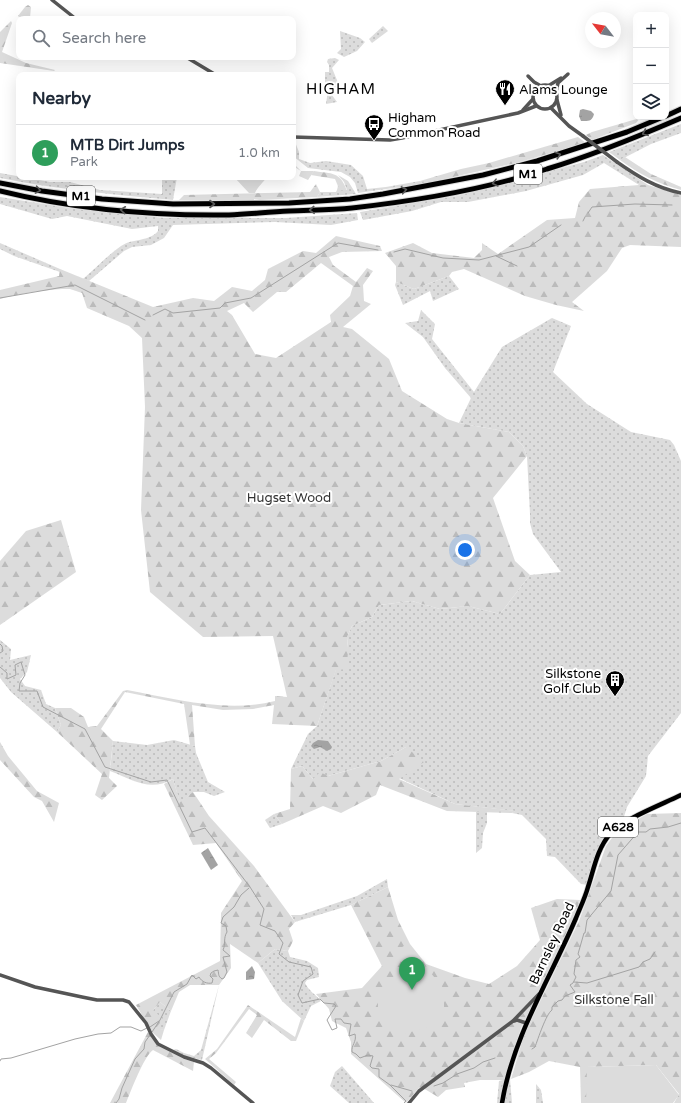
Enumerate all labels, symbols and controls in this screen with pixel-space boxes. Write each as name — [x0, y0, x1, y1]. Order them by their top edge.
north arrow — [585, 12, 621, 48]
map controls — [633, 12, 669, 120]
button: + — [633, 12, 669, 48]
search box — [16, 16, 296, 60]
icon: search — [30, 27, 52, 49]
text: Search here — [62, 29, 146, 47]
button: − — [633, 48, 669, 84]
restaurant icon: Alams Lounge — [494, 78, 516, 106]
district label: HIGHAM — [306, 80, 376, 98]
place label: Alams Lounge — [519, 82, 608, 98]
button: layers — [633, 84, 669, 120]
text: Nearby — [32, 88, 91, 109]
place label: Higham Common Road — [388, 110, 480, 141]
bus stop icon: Higham Common Road — [363, 113, 385, 141]
one-way arrow — [642, 129, 649, 137]
text: MTB Dirt Jumps — [70, 136, 185, 154]
text: 1 — [41, 145, 49, 161]
text: 1.0 km — [238, 145, 280, 161]
one-way arrow — [555, 151, 562, 159]
text: Park — [70, 154, 98, 170]
road number: M1 — [514, 164, 542, 184]
one-way arrow — [492, 178, 499, 187]
one-way arrow — [35, 185, 41, 194]
road number: M1 — [67, 186, 95, 206]
one-way arrow — [401, 186, 408, 195]
one-way arrow — [209, 200, 215, 208]
one-way arrow — [120, 206, 126, 215]
one-way arrow — [309, 206, 315, 214]
park label: Hugset Wood — [247, 490, 331, 506]
your location — [455, 540, 475, 560]
place label: Silkstone Golf Club — [543, 666, 601, 697]
building icon: Silkstone Golf Club — [604, 669, 626, 697]
road number: A628 — [598, 817, 638, 837]
street label: Barnsley Road — [526, 900, 578, 987]
pin: 1 — [399, 957, 425, 990]
park label: Silkstone Fall — [574, 992, 654, 1008]

